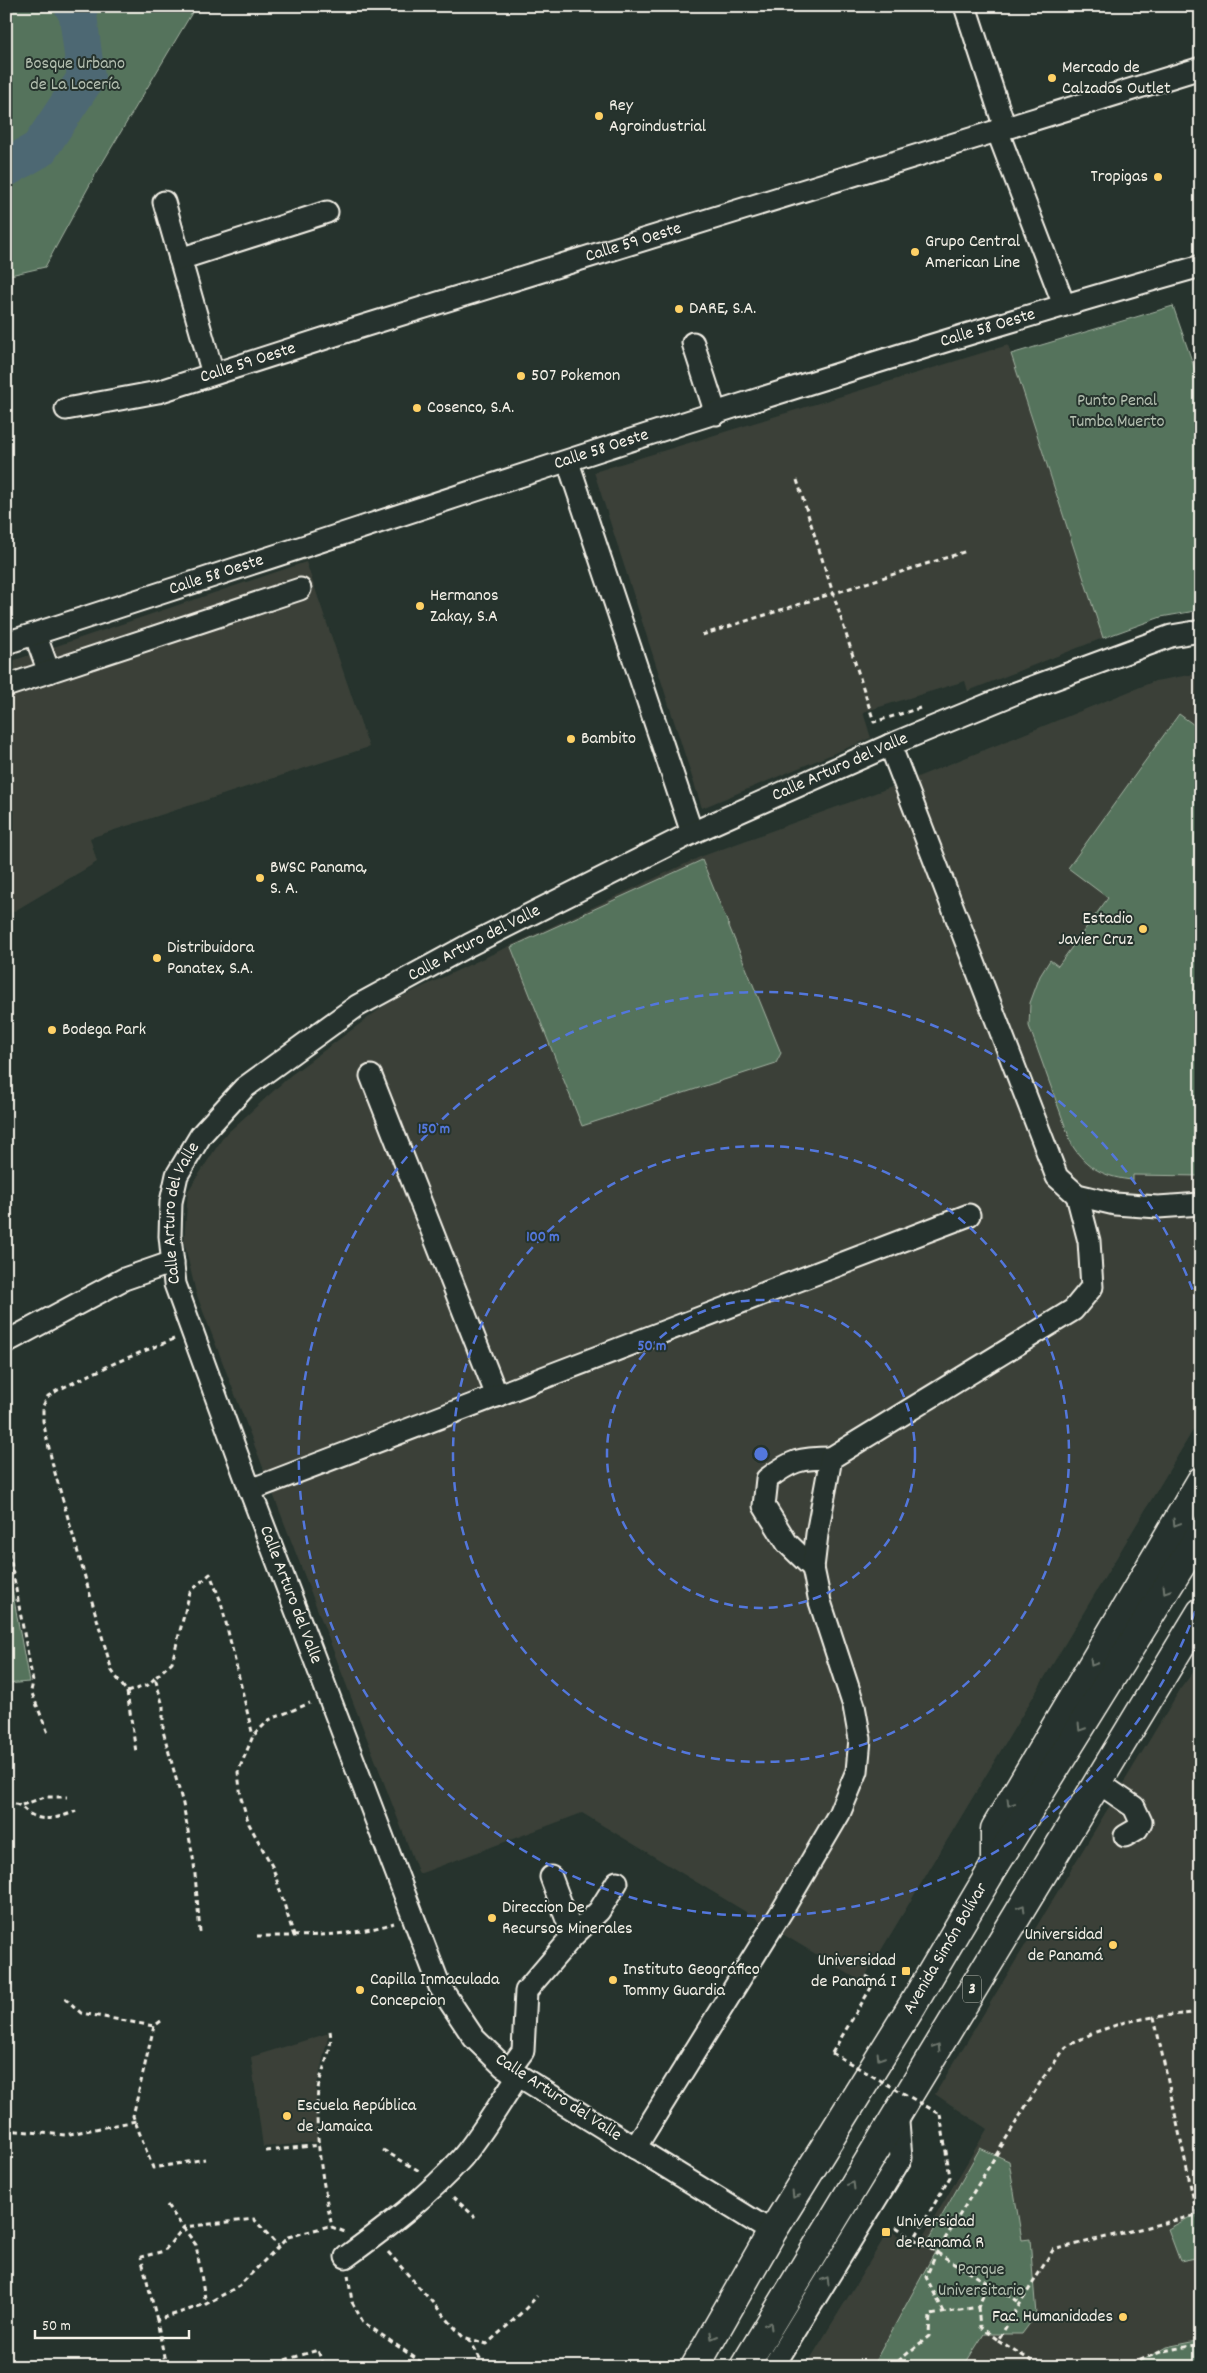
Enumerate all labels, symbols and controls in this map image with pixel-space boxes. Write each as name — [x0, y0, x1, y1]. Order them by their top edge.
park label: Bosque Urbano de La Locería — [25, 52, 125, 98]
place label: Mercado de Calzados Outlet — [1062, 56, 1171, 102]
marker: Mercado de Calzados Outlet — [1046, 72, 1058, 84]
place label: Rey Agroindustrial — [609, 94, 707, 140]
marker: Rey Agroindustrial — [593, 110, 605, 122]
place label: Tropigas — [1091, 165, 1148, 190]
marker: Tropigas — [1152, 171, 1164, 183]
street label: Calle 59 Oeste — [583, 216, 685, 269]
place label: Grupo Central American Line — [925, 230, 1021, 276]
marker: Grupo Central American Line — [909, 246, 921, 258]
place label: DARE, S.A. — [689, 297, 756, 322]
street label: Calle 58 Oeste — [937, 302, 1038, 354]
marker: DARE, S.A. — [673, 303, 685, 315]
street label: Calle 59 Oeste — [197, 336, 299, 390]
place label: 507 Pokemon — [531, 364, 620, 389]
marker: 507 Pokemon — [515, 370, 527, 382]
park label: Punto Penal Tumba Muerto — [1069, 389, 1165, 435]
place label: Cosenco, S.A. — [427, 396, 514, 421]
marker: Cosenco, S.A. — [411, 402, 423, 414]
street label: Calle 58 Oeste — [551, 422, 652, 476]
street label: Calle 58 Oeste — [166, 548, 267, 602]
place label: Hermanos Zakay, S.A — [430, 584, 499, 630]
marker: Hermanos Zakay, S.A — [414, 600, 426, 612]
street label: Calle Arturo del Valle — [768, 726, 912, 808]
place label: Bambito — [581, 727, 636, 752]
marker: Bambito — [565, 733, 577, 745]
place label: BWSC Panama, S. A. — [270, 856, 367, 902]
marker: BWSC Panama, S. A. — [254, 872, 266, 884]
street label: Calle Arturo del Valle — [404, 898, 545, 988]
place label: Estadio Javier Cruz — [1058, 907, 1133, 953]
marker: Estadio Javier Cruz — [1137, 923, 1149, 935]
place label: Distribuidora Panatex, S.A. — [167, 936, 255, 982]
marker: Distribuidora Panatex, S.A. — [151, 952, 163, 964]
place label: Bodega Park — [62, 1018, 146, 1043]
marker: Bodega Park — [46, 1024, 58, 1036]
text: 150 m — [418, 1119, 450, 1141]
street label: Calle Arturo del Valle — [157, 1137, 206, 1285]
text: 100 m — [526, 1227, 560, 1249]
text: 50 m — [638, 1336, 666, 1358]
centre of rings — [752, 1445, 770, 1463]
one-way arrow — [1172, 1518, 1182, 1527]
street label: Calle Arturo del Valle — [252, 1522, 328, 1668]
one-way arrow — [1163, 1584, 1173, 1593]
one-way arrow — [1089, 1658, 1099, 1667]
one-way arrow — [1078, 1723, 1087, 1732]
one-way arrow — [1007, 1797, 1017, 1806]
street label: Avenida Simón Bolívar — [897, 1878, 995, 2019]
place label: Direccion De Recursos Minerales — [502, 1896, 633, 1942]
one-way arrow — [1016, 1905, 1026, 1914]
marker: Direccion De Recursos Minerales — [486, 1912, 498, 1924]
place label: Universidad de Panamá — [1024, 1923, 1103, 1969]
marker: Universidad de Panamá — [1107, 1939, 1119, 1951]
place label: Universidad de Panamá I — [811, 1949, 896, 1995]
place label: Instituto Geográfico Tommy Guardia — [623, 1958, 760, 2004]
marker: Universidad de Panamá I — [900, 1965, 912, 1977]
place label: Capilla Inmaculada Concepcion — [370, 1968, 500, 2014]
marker: Instituto Geográfico Tommy Guardia — [607, 1974, 619, 1986]
road number: 3 — [963, 1976, 981, 2002]
marker: Capilla Inmaculada Concepcion — [354, 1984, 366, 1996]
one-way arrow — [931, 2043, 940, 2052]
street label: Calle Arturo del Valle — [490, 2048, 626, 2148]
one-way arrow — [877, 2051, 886, 2060]
place label: Escuela República de Jamaica — [297, 2094, 417, 2140]
marker: Escuela República de Jamaica — [281, 2110, 293, 2122]
one-way arrow — [846, 2182, 856, 2191]
one-way arrow — [791, 2190, 801, 2199]
place label: Universidad de Panamá R — [896, 2210, 984, 2256]
marker: Universidad de Panamá R — [880, 2226, 892, 2238]
park label: Parque Universitario — [938, 2258, 1024, 2304]
one-way arrow — [819, 2277, 829, 2286]
place label: Fac. Humanidades — [992, 2305, 1113, 2330]
scale bar — [35, 2308, 189, 2340]
marker: Fac. Humanidades — [1117, 2311, 1129, 2323]
text: 50 m — [42, 2316, 71, 2338]
one-way arrow — [763, 2321, 773, 2330]
one-way arrow — [709, 2330, 719, 2339]

